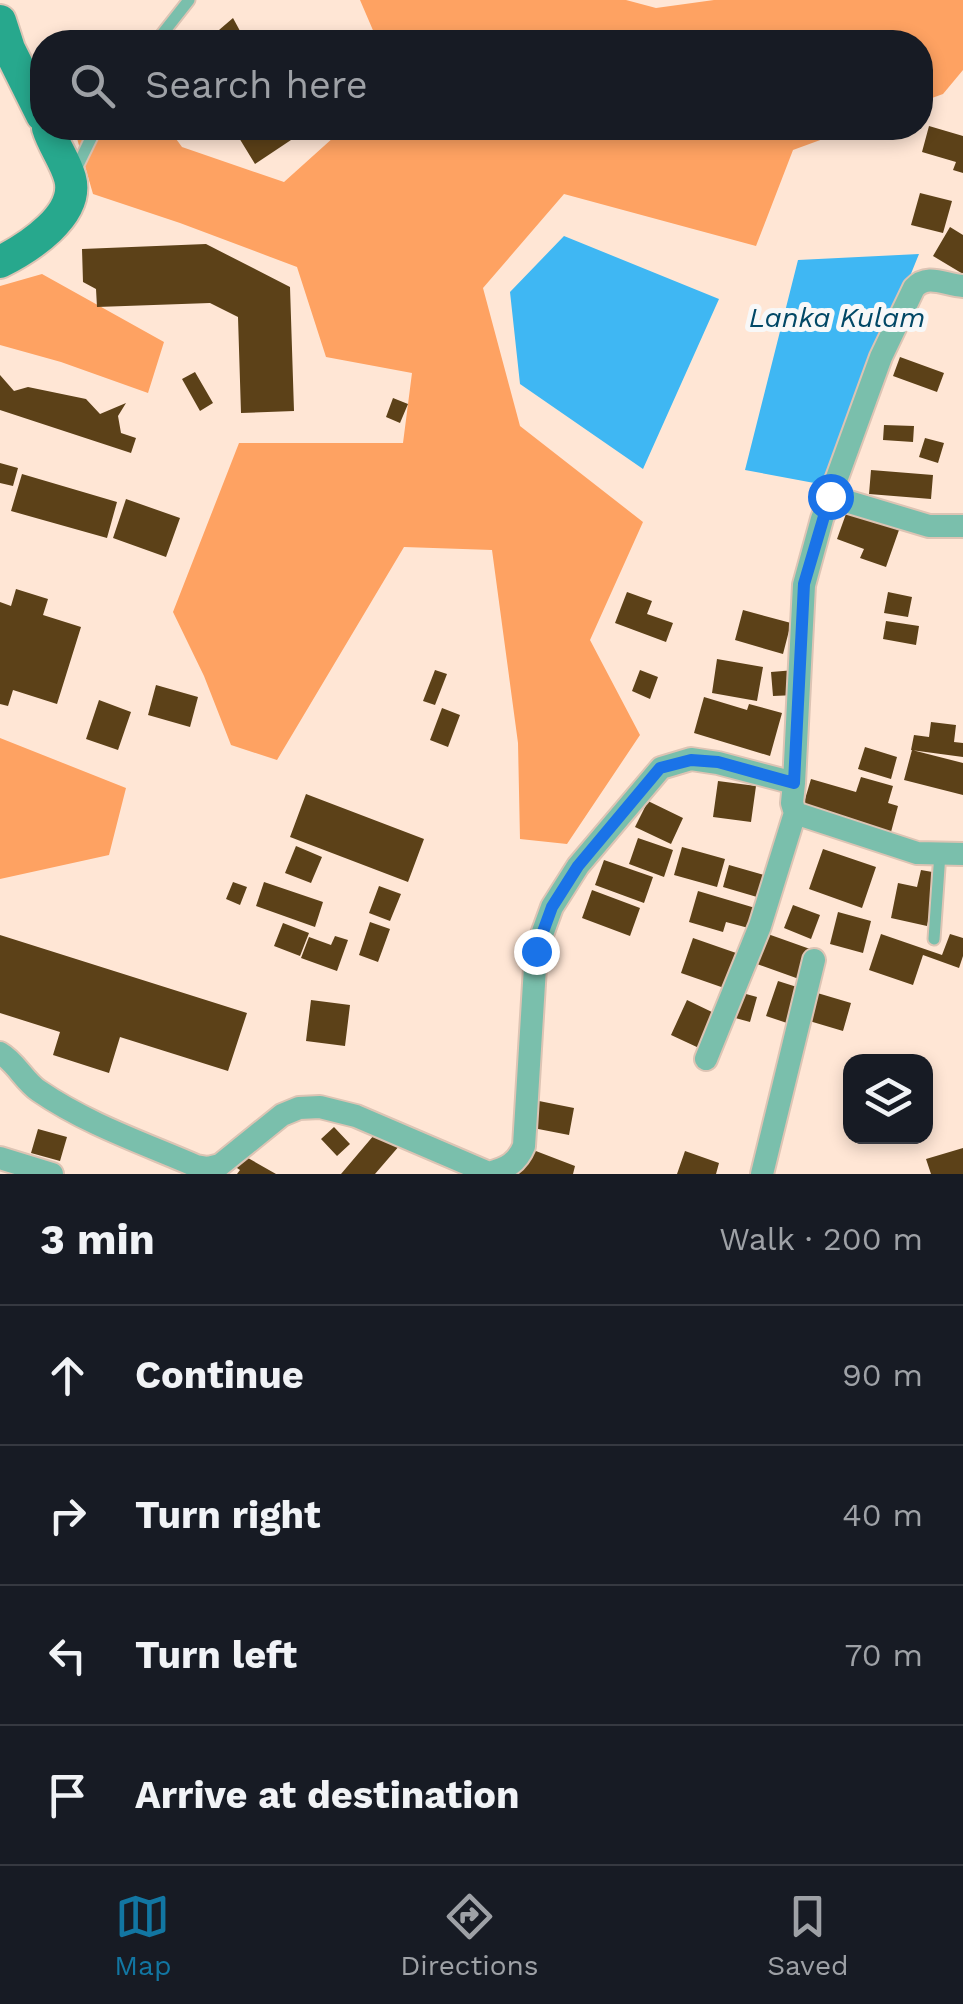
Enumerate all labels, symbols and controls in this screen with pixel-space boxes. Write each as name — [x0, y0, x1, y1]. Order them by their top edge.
search box — [30, 30, 933, 140]
icon: search — [65, 58, 120, 113]
text: Search here — [145, 63, 368, 107]
water label: Lanka Kulam — [749, 301, 925, 334]
route start — [808, 474, 854, 520]
route end — [514, 929, 560, 975]
map controls — [843, 1054, 933, 1144]
button: layers — [843, 1054, 933, 1144]
text: 3 min — [40, 1215, 155, 1264]
text: Walk · 200 m — [719, 1220, 923, 1258]
icon: ahead — [40, 1348, 95, 1403]
text: Continue — [135, 1353, 304, 1397]
text: 90 m — [842, 1356, 923, 1394]
icon: right — [40, 1488, 95, 1543]
text: Turn right — [135, 1493, 321, 1537]
text: 40 m — [842, 1496, 923, 1534]
icon: left — [40, 1628, 95, 1683]
text: Turn left — [135, 1633, 297, 1677]
text: 70 m — [844, 1636, 923, 1674]
icon: arrive — [40, 1768, 95, 1823]
text: Arrive at destination — [135, 1773, 520, 1817]
tab: Map — [114, 1889, 172, 1982]
tab: Directions — [400, 1889, 539, 1982]
tab: Saved — [767, 1889, 849, 1982]

